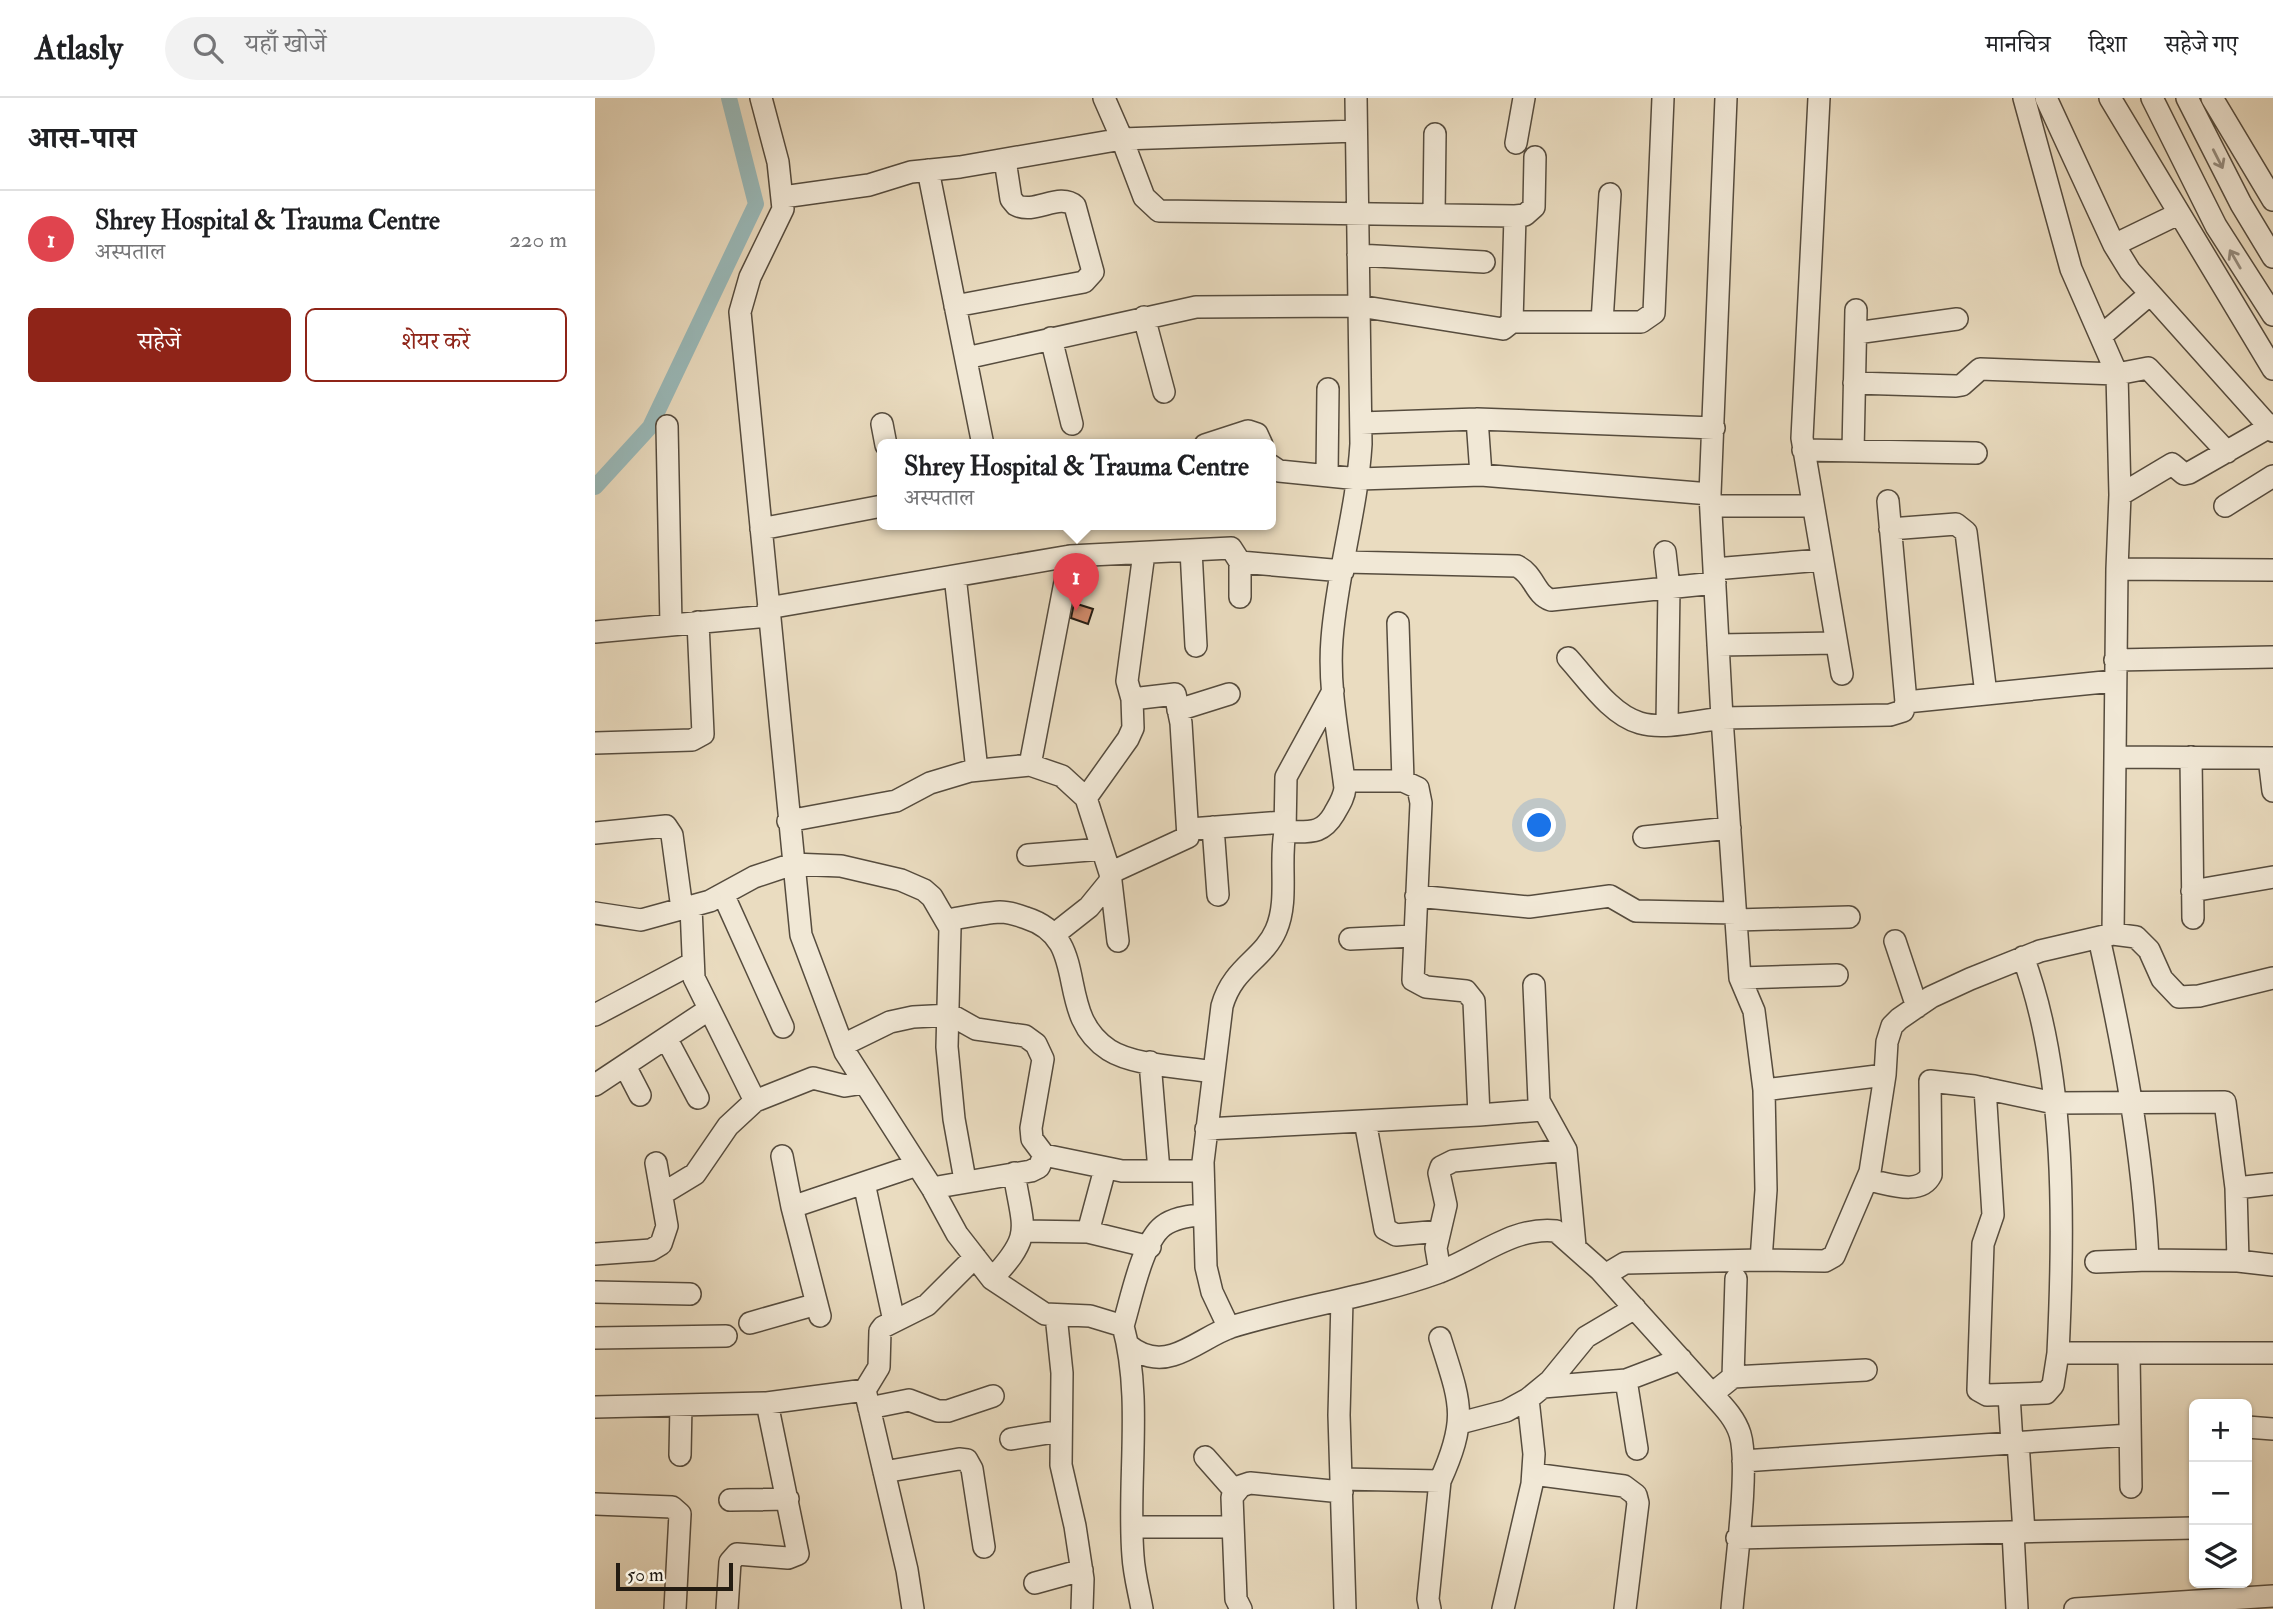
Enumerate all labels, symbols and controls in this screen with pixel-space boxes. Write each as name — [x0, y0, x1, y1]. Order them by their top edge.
search box — [165, 17, 655, 80]
text: Atlasly — [35, 28, 123, 69]
text: यहाँ खोजें — [245, 28, 326, 60]
icon: search — [189, 29, 227, 67]
text: मानचित्र — [1985, 29, 2051, 60]
text: दिशा — [2089, 29, 2127, 60]
text: सहेजे गए — [2165, 29, 2238, 60]
text: आस-पास — [28, 120, 136, 157]
one-way arrow — [2212, 148, 2226, 169]
text: Shrey Hospital & Trauma Centre — [95, 205, 440, 237]
text: 1 — [47, 225, 55, 254]
text: 220 m — [509, 225, 567, 254]
text: अस्पताल — [95, 237, 165, 266]
one-way arrow — [2228, 249, 2242, 269]
button: सहेजें — [28, 308, 291, 382]
button: शेयर करें — [305, 308, 567, 382]
popup — [877, 439, 1276, 530]
text: Shrey Hospital & Trauma Centre — [904, 451, 1249, 483]
text: अस्पताल — [904, 483, 974, 512]
pin: 1 — [1053, 553, 1099, 611]
your location — [1522, 808, 1556, 842]
map controls — [2189, 1399, 2252, 1588]
button: + — [2189, 1399, 2252, 1462]
button: − — [2189, 1462, 2252, 1525]
button: layers — [2189, 1525, 2252, 1588]
scale bar — [616, 1560, 733, 1592]
text: 50 m — [627, 1563, 664, 1587]

